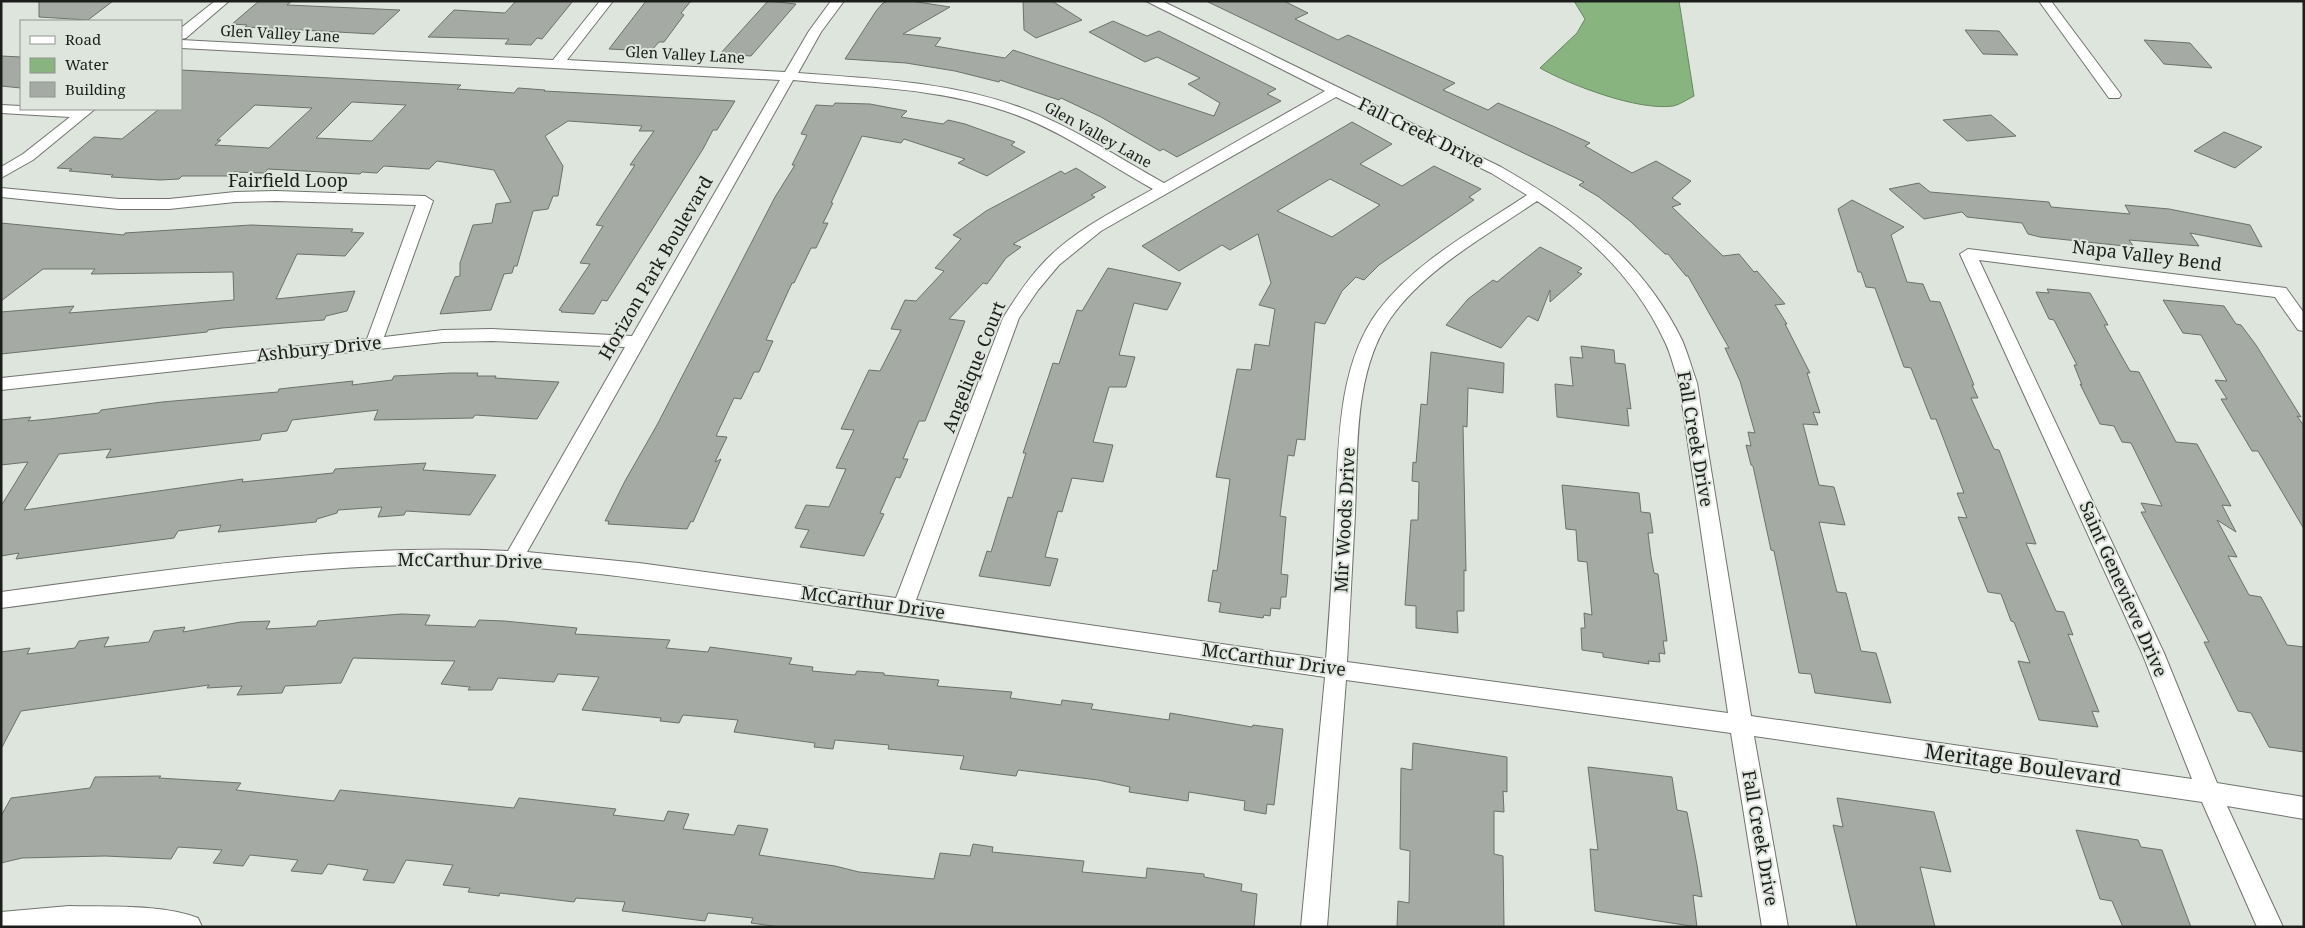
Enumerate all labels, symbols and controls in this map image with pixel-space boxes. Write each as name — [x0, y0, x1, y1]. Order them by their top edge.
legend — [20, 20, 182, 110]
street label: Glen Valley Lane — [220, 20, 340, 46]
text: Road — [65, 29, 101, 49]
street label: Glen Valley Lane — [625, 41, 745, 67]
text: Water — [65, 54, 108, 74]
text: Building — [65, 79, 126, 99]
street label: Fall Creek Drive — [1354, 91, 1488, 173]
street label: Glen Valley Lane — [1041, 96, 1156, 172]
street label: Fairfield Loop — [228, 168, 348, 192]
street label: Horizon Park Boulevard — [593, 171, 718, 364]
street label: Napa Valley Bend — [2071, 234, 2223, 276]
street label: Angelique Court — [936, 297, 1010, 436]
street label: Ashbury Drive — [255, 330, 383, 366]
street label: Fall Creek Drive — [1672, 369, 1720, 508]
street label: Mir Woods Drive — [1328, 447, 1360, 593]
street label: Saint Genevieve Drive — [2074, 497, 2174, 680]
street label: McCarthur Drive — [397, 547, 543, 573]
street label: McCarthur Drive — [800, 580, 947, 624]
street label: McCarthur Drive — [1201, 637, 1348, 681]
street label: Meritage Boulevard — [1923, 736, 2123, 792]
street label: Fall Creek Drive — [1737, 768, 1785, 907]

